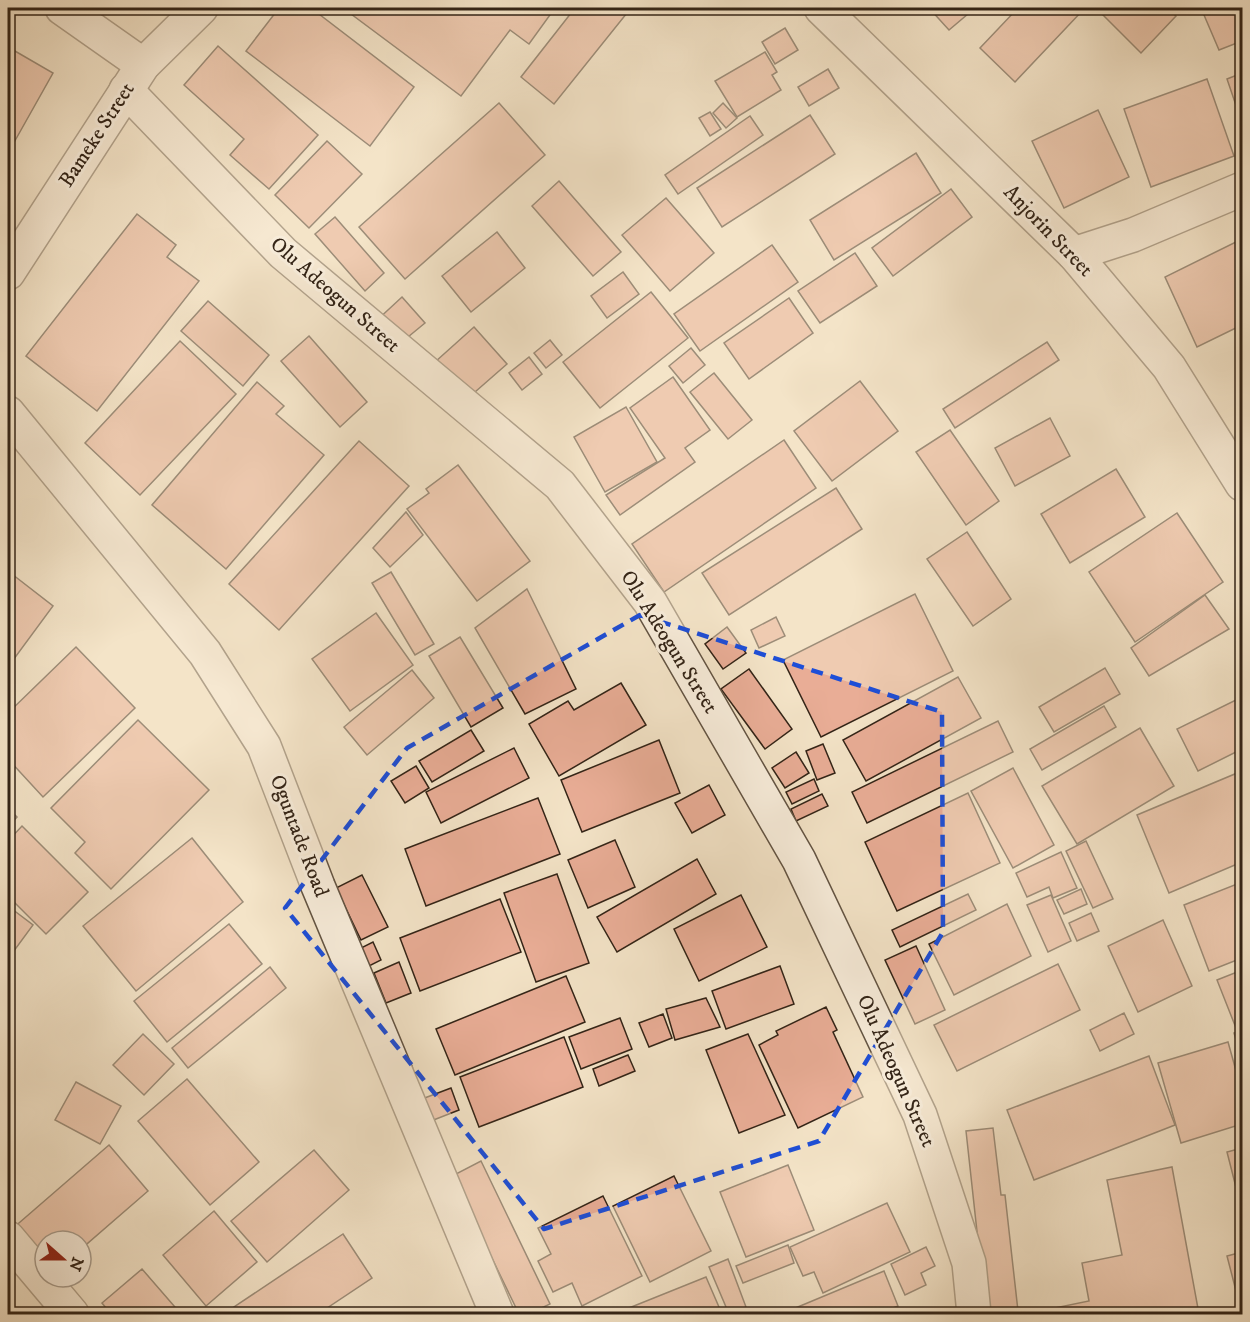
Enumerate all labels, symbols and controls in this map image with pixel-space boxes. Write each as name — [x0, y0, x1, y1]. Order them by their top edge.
street label: Bameke Street — [53, 78, 141, 192]
street label: Anjorin Street — [998, 180, 1098, 283]
street label: Olu Adeogun Street — [265, 231, 406, 359]
street label: Olu Adeogun Street — [615, 566, 724, 719]
street label: Oguntade Road — [264, 771, 334, 901]
street label: Olu Adeogun Street — [851, 991, 941, 1151]
north arrow — [33, 1229, 93, 1289]
text: N — [64, 1254, 88, 1274]

